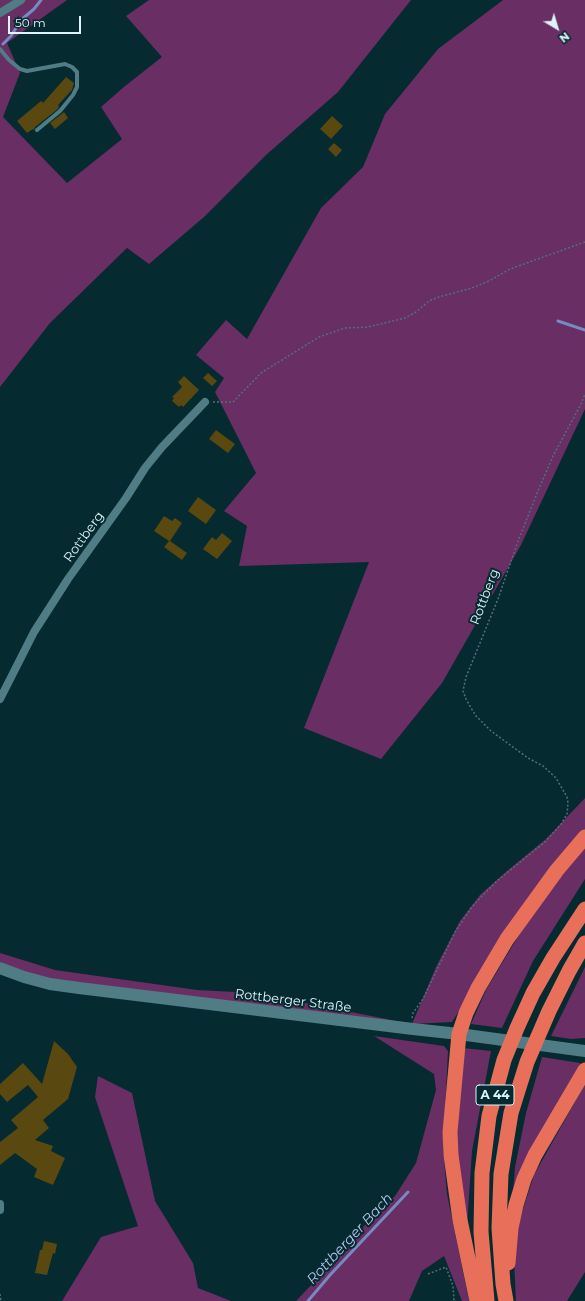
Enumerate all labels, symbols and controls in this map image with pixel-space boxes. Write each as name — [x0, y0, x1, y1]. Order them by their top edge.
scale bar — [10, 8, 83, 34]
north arrow — [537, 8, 577, 48]
text: 50 m — [15, 15, 46, 30]
text: N — [557, 29, 572, 46]
street label: Rottberg — [60, 509, 108, 565]
street label: Rottberg — [467, 567, 503, 627]
street label: Rottberger Straße — [234, 986, 352, 1016]
road number: A 44 — [476, 1085, 514, 1105]
water label: Rottberger Bach — [304, 1190, 396, 1288]

